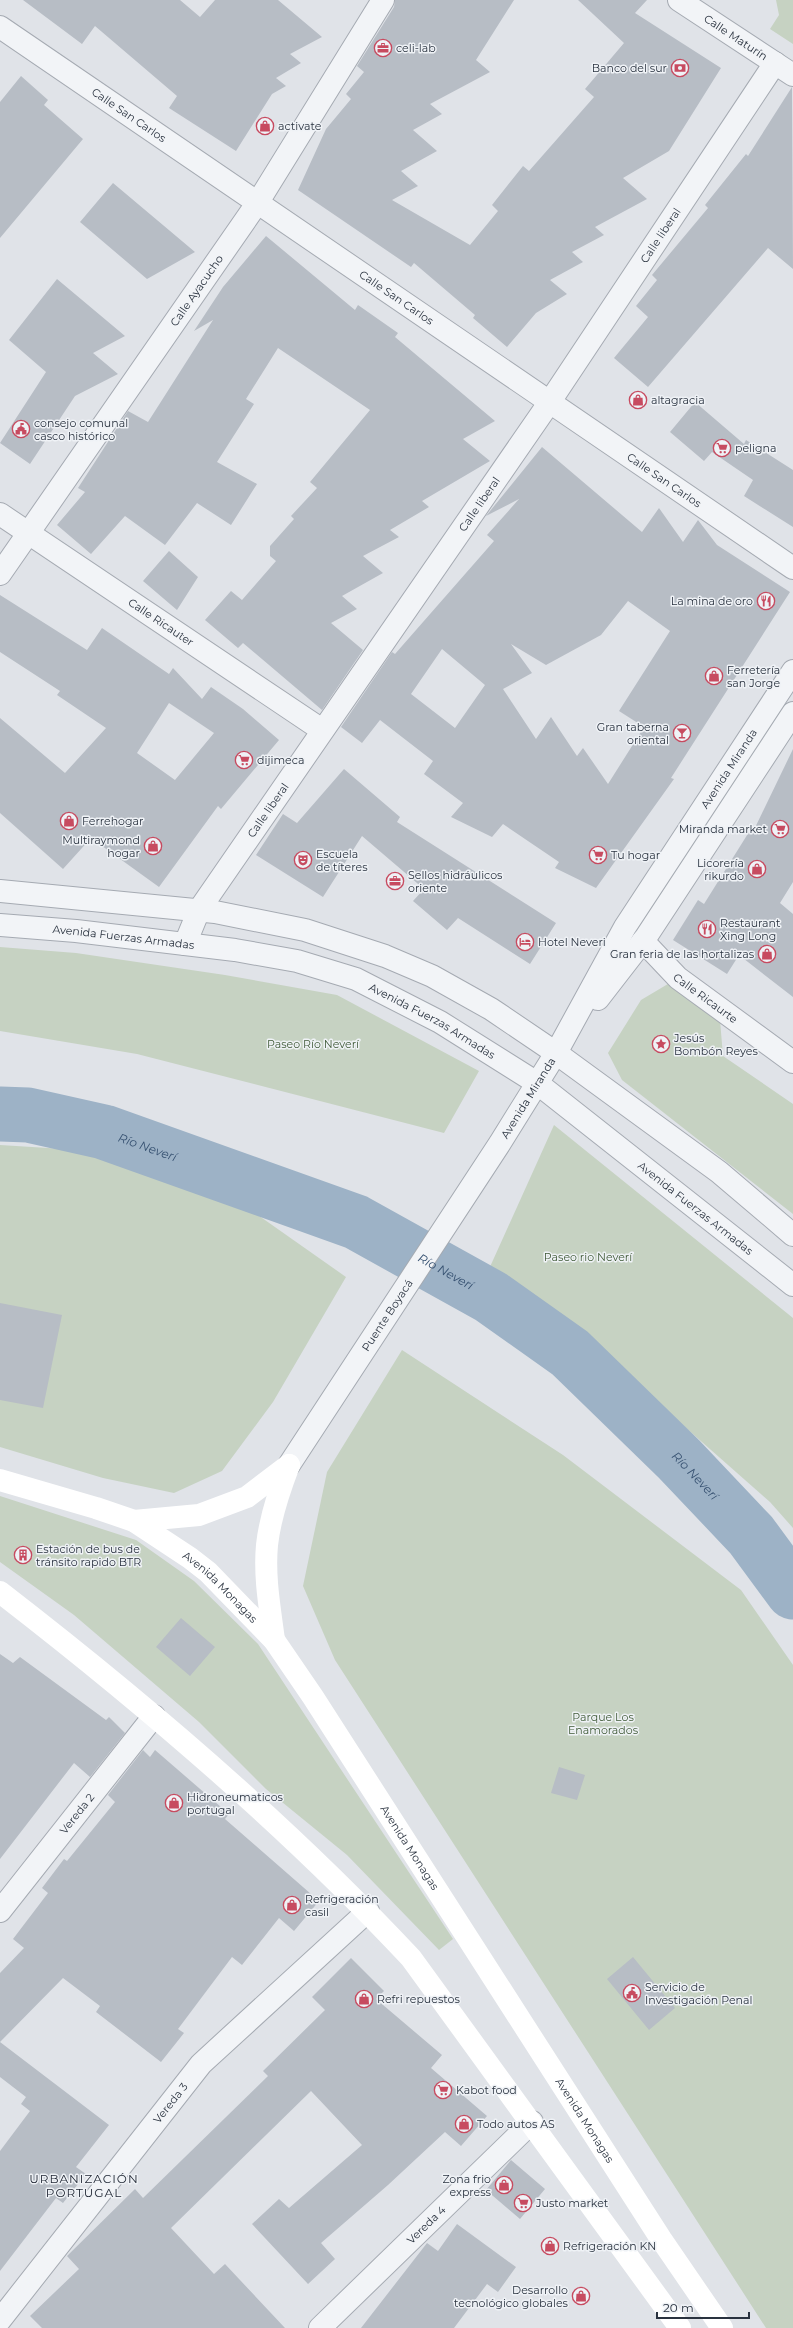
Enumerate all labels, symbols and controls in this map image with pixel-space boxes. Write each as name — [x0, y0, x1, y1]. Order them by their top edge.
street label: Calle Maturín — [701, 11, 770, 63]
office icon: celi-lab — [373, 38, 393, 58]
place label: celi-lab — [396, 41, 436, 55]
bank icon: Banco del sur — [670, 58, 690, 78]
place label: Banco del sur — [592, 61, 667, 75]
street label: Calle San Carlos — [89, 85, 169, 146]
shop icon: activate — [255, 116, 275, 136]
place label: activate — [278, 119, 322, 133]
street label: Calle liberal — [637, 205, 684, 266]
street label: Calle Ayacucho — [167, 252, 226, 329]
street label: Calle San Carlos — [357, 267, 437, 328]
shop icon: altagracia — [628, 390, 648, 410]
place label: altagracia — [651, 393, 705, 407]
place label: consejo comunal casco histórico — [34, 416, 128, 443]
public building icon: consejo comunal casco histórico — [11, 419, 31, 439]
supermarket icon: peligna — [712, 438, 732, 458]
place label: peligna — [735, 441, 776, 455]
street label: Calle San Carlos — [624, 450, 705, 511]
street label: Calle liberal — [455, 474, 503, 534]
restaurant icon: La mina de oro — [756, 591, 776, 611]
place label: La mina de oro — [671, 594, 753, 608]
street label: Calle Ricauter — [126, 595, 197, 649]
place label: Ferretería san Jorge — [727, 663, 780, 690]
shop icon: Ferretería san Jorge — [704, 666, 724, 686]
place label: Gran taberna oriental — [597, 720, 669, 747]
bar icon: Gran taberna oriental — [672, 723, 692, 743]
street label: Avenida Miranda — [698, 726, 760, 811]
supermarket icon: dijimeca — [234, 750, 254, 770]
place label: dijimeca — [257, 753, 304, 767]
street label: Calle liberal — [244, 780, 292, 840]
shop icon: Ferrehogar — [59, 811, 79, 831]
place label: Ferrehogar — [82, 814, 143, 828]
supermarket icon: Miranda market — [770, 819, 790, 839]
place label: Miranda market — [679, 822, 768, 836]
place label: Multiraymond hogar — [62, 833, 140, 860]
shop icon: Multiraymond hogar — [143, 836, 163, 856]
supermarket icon: Tu hogar — [588, 845, 608, 865]
place label: Escuela de títeres — [316, 847, 368, 874]
place label: Tu hogar — [611, 848, 660, 862]
theatre icon: Escuela de títeres — [293, 850, 313, 870]
place label: Licorería rikurdo — [697, 856, 744, 883]
shop icon: Licorería rikurdo — [747, 859, 767, 879]
place label: Sellos hidráulicos oriente — [408, 868, 503, 895]
office icon: Sellos hidráulicos oriente — [385, 871, 405, 891]
place label: Restaurant Xing Long — [720, 916, 781, 943]
restaurant icon: Restaurant Xing Long — [697, 919, 717, 939]
street label: Avenida Fuerzas Armadas — [52, 922, 196, 952]
hotel icon: Hotel Neveri — [515, 932, 535, 952]
place label: Hotel Neveri — [538, 935, 606, 949]
shop icon: Gran feria de las hortalizas — [757, 944, 777, 964]
place label: Gran feria de las hortalizas — [610, 947, 755, 961]
street label: Calle Ricaurte — [670, 970, 741, 1026]
street label: Avenida Fuerzas Armadas — [367, 980, 498, 1062]
place label: Jesús Bombón Reyes — [673, 1031, 759, 1058]
place icon: Jesús Bombón Reyes — [651, 1034, 671, 1054]
park label: Paseo Río Neverí — [267, 1037, 360, 1051]
street label: Avenida Miranda — [498, 1055, 558, 1141]
water label: Río Neverí — [116, 1130, 181, 1165]
street label: Avenida Fuerzas Armadas — [635, 1158, 756, 1258]
water label: Río Neverí — [416, 1250, 478, 1294]
park label: Paseo rio Neverí — [544, 1250, 633, 1264]
street label: Puente Boyacá — [358, 1277, 416, 1354]
water label: Río Neverí — [669, 1448, 723, 1504]
place label: Estación de bus de tránsito rapido BTR — [36, 1542, 141, 1569]
building icon: Estación de bus de tránsito rapido BTR — [13, 1545, 33, 1565]
street label: Avenida Monagas — [180, 1548, 261, 1626]
park label: Parque Los Enamorados — [568, 1710, 639, 1737]
place label: Hidroneumaticos portugal — [187, 1790, 284, 1817]
street label: Vereda 2 — [57, 1791, 97, 1837]
shop icon: Hidroneumaticos portugal — [164, 1793, 184, 1813]
street label: Avenida Monagas — [377, 1803, 442, 1893]
place label: Refrigeración casil — [305, 1892, 379, 1919]
shop icon: Refrigeración casil — [282, 1895, 302, 1915]
place label: Servicio de Investigación Penal — [645, 1980, 752, 2007]
public building icon: Servicio de Investigación Penal — [622, 1983, 642, 2003]
shop icon: Refri repuestos — [354, 1989, 374, 2009]
place label: Refri repuestos — [377, 1992, 460, 2006]
street label: Avenida Monagas — [552, 2075, 618, 2166]
street label: Vereda 3 — [150, 2080, 191, 2126]
supermarket icon: Kabot food — [433, 2080, 453, 2100]
place label: Kabot food — [456, 2083, 517, 2097]
shop icon: Todo autos AS — [454, 2114, 474, 2134]
place label: Todo autos AS — [477, 2117, 555, 2131]
district label: URBANIZACIÓN PORTUGAL — [29, 2171, 139, 2200]
place label: Zona frio express — [442, 2172, 492, 2199]
shop icon: Zona frio express — [494, 2175, 514, 2195]
supermarket icon: Justo market — [513, 2193, 533, 2213]
place label: Justo market — [535, 2196, 609, 2210]
street label: Vereda 4 — [404, 2202, 449, 2247]
shop icon: Refrigeración KN — [540, 2236, 560, 2256]
place label: Refrigeración KN — [563, 2239, 656, 2253]
place label: Desarrollo tecnológico globales — [454, 2283, 569, 2310]
shop icon: Desarrollo tecnológico globales — [571, 2286, 591, 2306]
scale bar — [657, 2294, 749, 2320]
text: 20 m — [663, 2300, 694, 2315]

